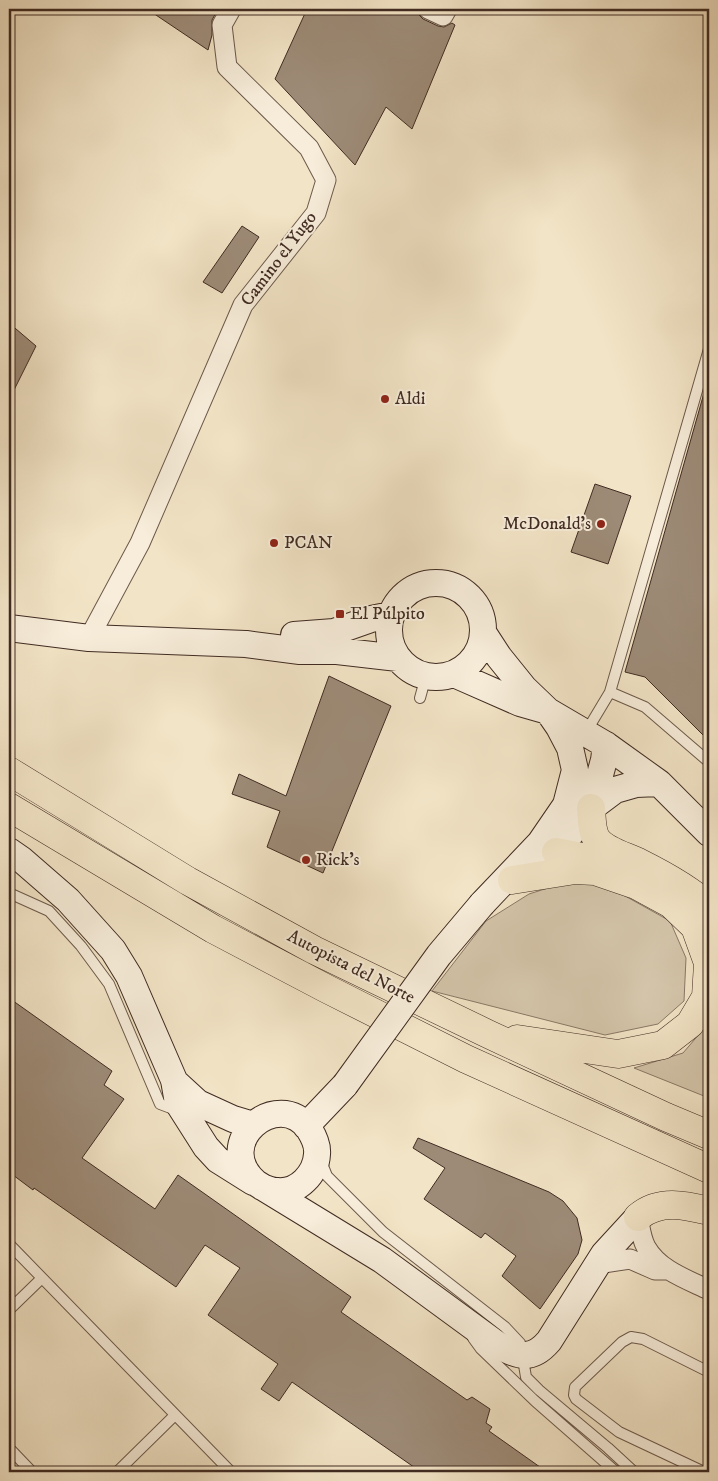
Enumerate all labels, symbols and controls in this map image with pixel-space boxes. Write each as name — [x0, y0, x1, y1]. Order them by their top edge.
street label: Camino el Yugo — [236, 207, 322, 311]
place label: Aldi — [395, 388, 426, 410]
marker: Aldi — [379, 393, 391, 405]
place label: McDonald's — [503, 513, 591, 535]
marker: McDonald's — [595, 518, 607, 530]
place label: PCAN — [284, 532, 333, 554]
marker: PCAN — [268, 537, 280, 549]
place label: El Púlpito — [350, 603, 425, 625]
marker: El Púlpito — [334, 608, 346, 620]
place label: Rick's — [316, 849, 360, 871]
marker: Rick's — [300, 854, 312, 866]
street label: Autopista del Norte — [283, 925, 419, 1009]

